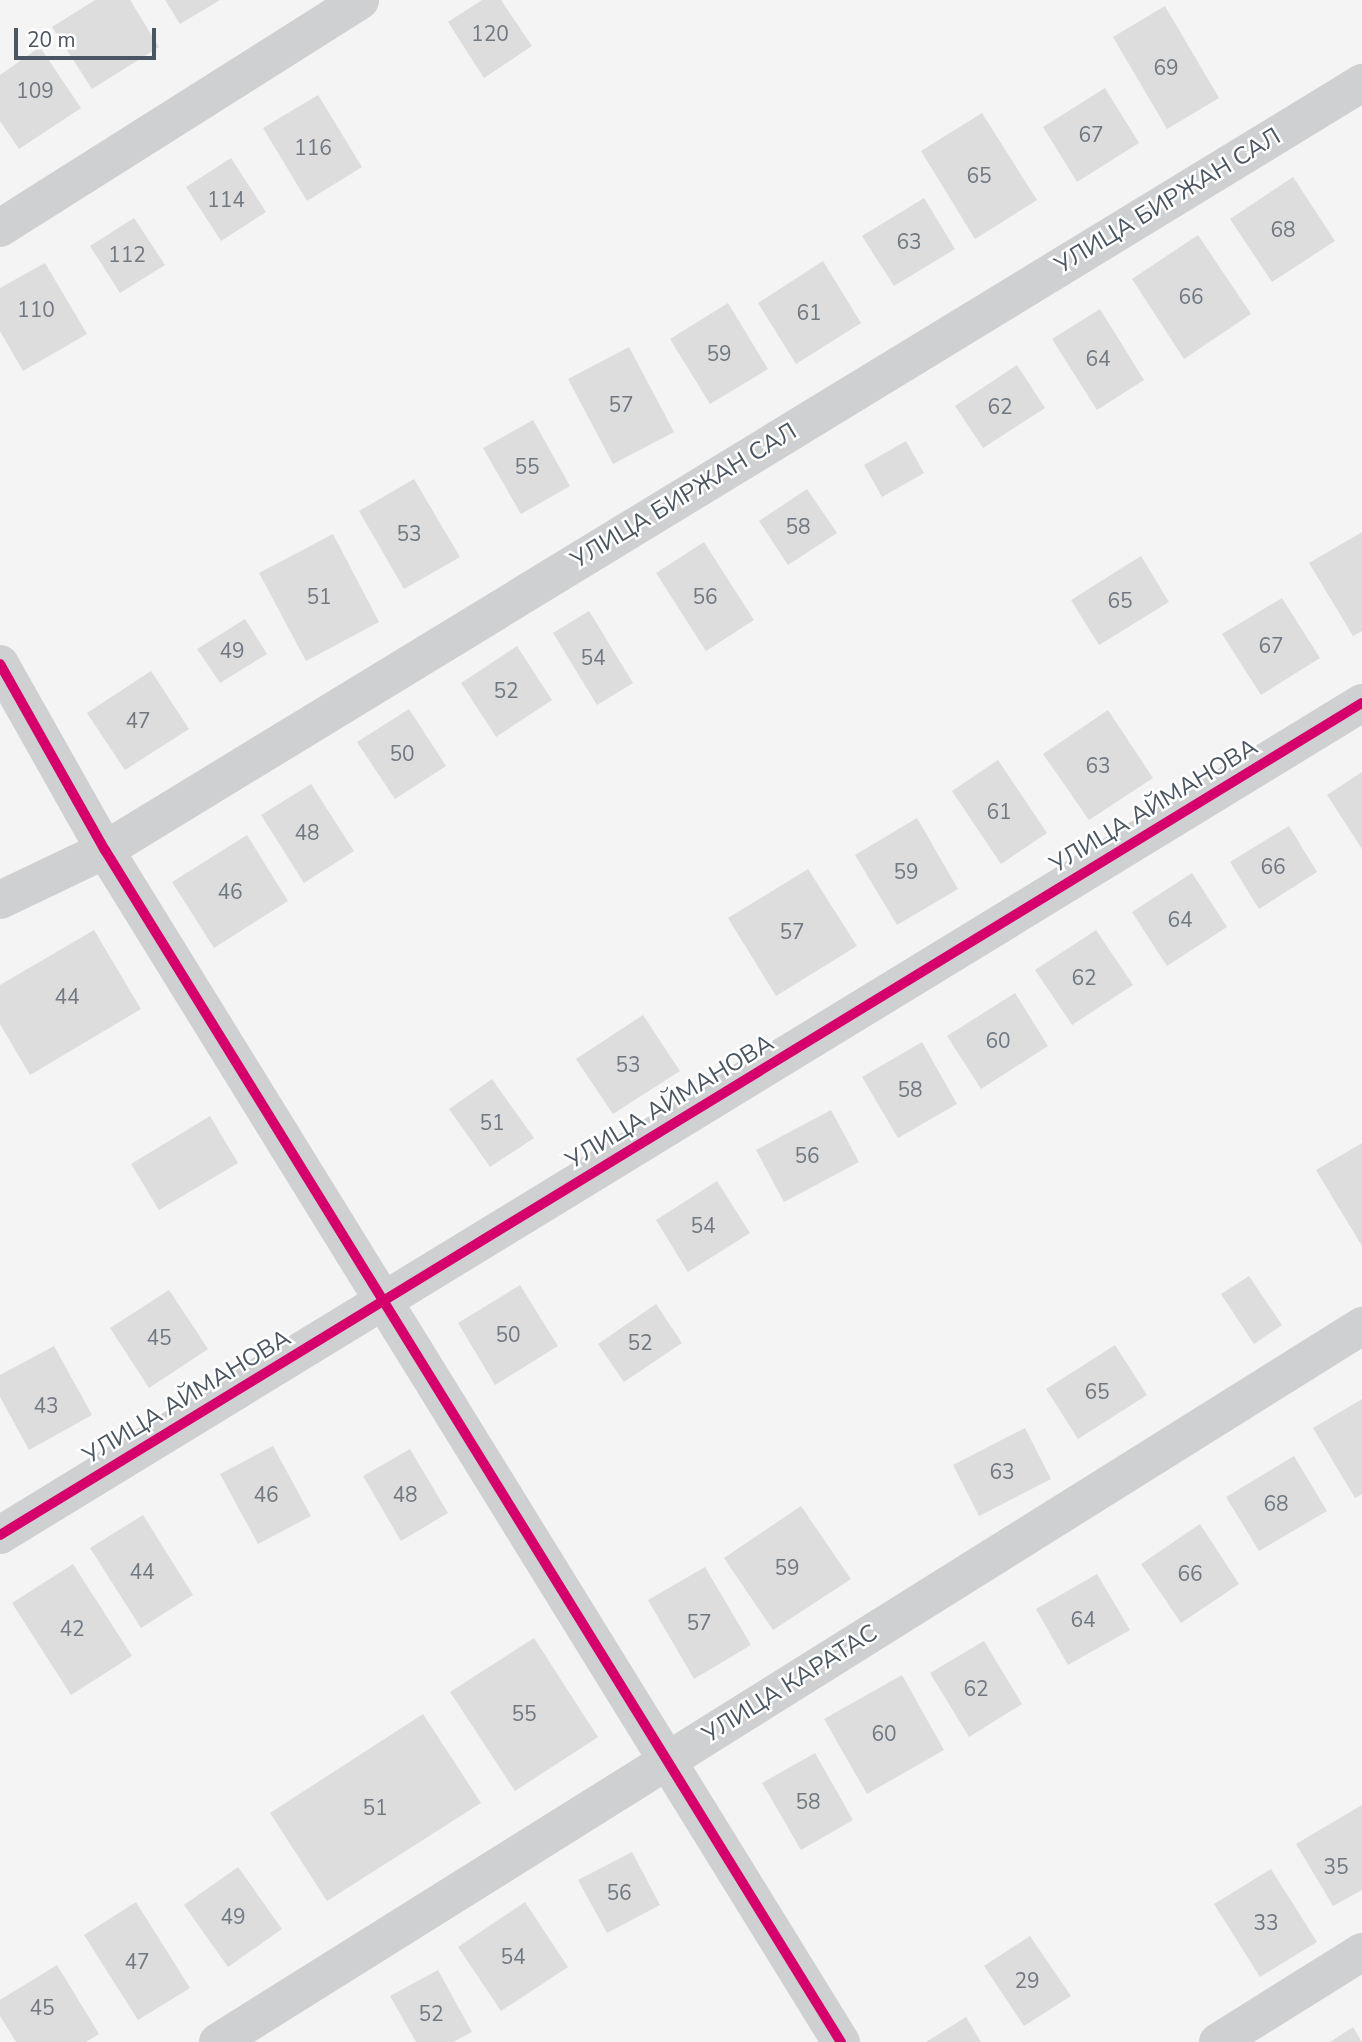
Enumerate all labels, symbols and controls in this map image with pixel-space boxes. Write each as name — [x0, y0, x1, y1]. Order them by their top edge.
scale bar — [18, 14, 159, 58]
house number: 120 — [471, 21, 509, 47]
text: 20 m — [27, 26, 76, 54]
house number: 69 — [1153, 55, 1179, 81]
house number: 109 — [16, 78, 54, 104]
street label: УЛИЦА БИРЖАН САЛ — [1050, 122, 1286, 280]
house number: 67 — [1078, 122, 1104, 148]
house number: 116 — [294, 135, 332, 161]
house number: 65 — [966, 163, 992, 189]
house number: 114 — [207, 187, 245, 213]
house number: 68 — [1270, 217, 1296, 243]
house number: 63 — [896, 229, 922, 255]
house number: 112 — [108, 242, 146, 268]
house number: 66 — [1178, 284, 1204, 310]
house number: 110 — [17, 297, 55, 323]
house number: 61 — [796, 300, 822, 326]
house number: 59 — [706, 341, 732, 367]
house number: 64 — [1085, 346, 1111, 372]
house number: 57 — [608, 392, 634, 418]
house number: 62 — [987, 394, 1013, 420]
street label: УЛИЦА БИРЖАН САЛ — [566, 417, 802, 575]
house number: 55 — [514, 454, 540, 480]
house number: 58 — [785, 514, 811, 540]
house number: 53 — [396, 521, 422, 547]
house number: 51 — [306, 584, 332, 610]
house number: 56 — [692, 584, 718, 610]
house number: 65 — [1107, 588, 1133, 614]
house number: 67 — [1258, 633, 1284, 659]
house number: 49 — [219, 638, 245, 664]
house number: 54 — [580, 645, 606, 671]
house number: 52 — [493, 678, 519, 704]
house number: 47 — [125, 708, 151, 734]
street label: УЛИЦА АЙМАНОВА — [1045, 733, 1263, 879]
house number: 50 — [389, 741, 415, 767]
house number: 63 — [1085, 753, 1111, 779]
house number: 61 — [986, 799, 1012, 825]
house number: 48 — [294, 820, 320, 846]
house number: 66 — [1260, 854, 1286, 880]
house number: 59 — [893, 859, 919, 885]
house number: 46 — [217, 879, 243, 905]
house number: 64 — [1167, 907, 1193, 933]
house number: 57 — [779, 919, 805, 945]
house number: 62 — [1071, 965, 1097, 991]
house number: 44 — [54, 984, 80, 1010]
house number: 60 — [985, 1028, 1011, 1054]
street label: УЛИЦА АЙМАНОВА — [561, 1029, 779, 1175]
house number: 53 — [615, 1052, 641, 1078]
house number: 58 — [897, 1077, 923, 1103]
house number: 51 — [479, 1110, 505, 1136]
house number: 56 — [794, 1143, 820, 1169]
house number: 54 — [690, 1213, 716, 1239]
house number: 50 — [495, 1322, 521, 1348]
street label: УЛИЦА АЙМАНОВА — [78, 1324, 296, 1470]
house number: 45 — [146, 1325, 172, 1351]
house number: 52 — [627, 1330, 653, 1356]
house number: 65 — [1084, 1379, 1110, 1405]
house number: 43 — [33, 1393, 59, 1419]
house number: 63 — [989, 1459, 1015, 1485]
house number: 46 — [253, 1482, 279, 1508]
house number: 48 — [392, 1482, 418, 1508]
house number: 68 — [1263, 1491, 1289, 1517]
house number: 59 — [774, 1555, 800, 1581]
house number: 44 — [129, 1559, 155, 1585]
house number: 66 — [1177, 1561, 1203, 1587]
house number: 64 — [1070, 1607, 1096, 1633]
house number: 57 — [686, 1610, 712, 1636]
house number: 42 — [59, 1616, 85, 1642]
street label: УЛИЦА КАРАТАС — [697, 1619, 883, 1749]
house number: 62 — [963, 1676, 989, 1702]
house number: 55 — [511, 1701, 537, 1727]
house number: 60 — [871, 1721, 897, 1747]
house number: 58 — [795, 1789, 821, 1815]
house number: 51 — [362, 1795, 388, 1821]
house number: 35 — [1323, 1854, 1349, 1880]
house number: 56 — [606, 1880, 632, 1906]
house number: 49 — [220, 1904, 246, 1930]
house number: 33 — [1253, 1910, 1279, 1936]
house number: 54 — [500, 1944, 526, 1970]
house number: 47 — [124, 1949, 150, 1975]
house number: 29 — [1014, 1968, 1040, 1994]
house number: 45 — [29, 1995, 55, 2021]
house number: 52 — [418, 2001, 444, 2027]

